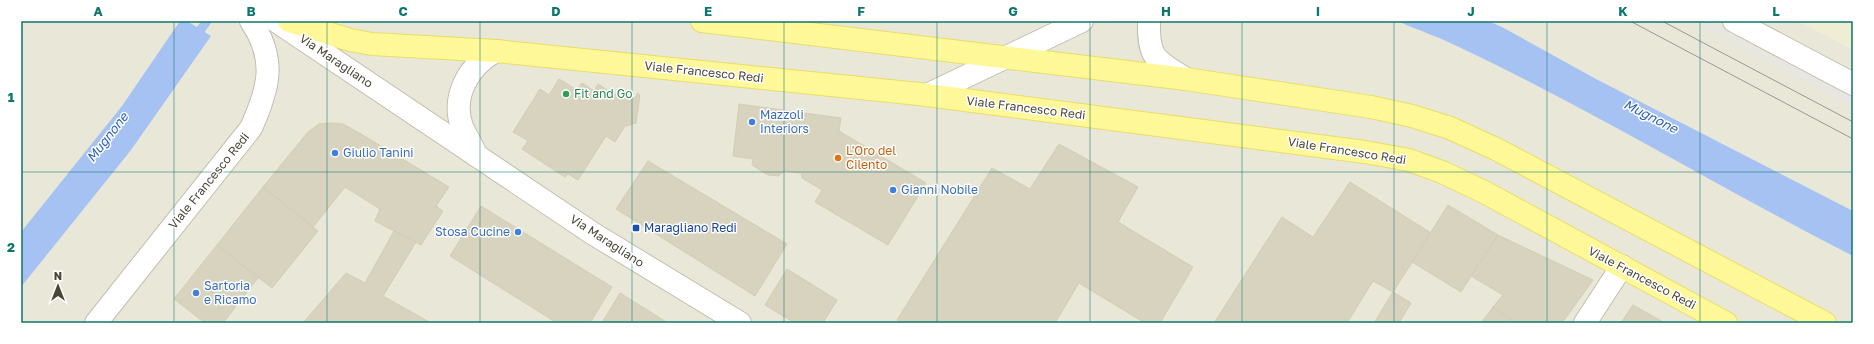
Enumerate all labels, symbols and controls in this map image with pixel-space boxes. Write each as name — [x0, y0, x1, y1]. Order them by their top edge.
text: A — [93, 3, 103, 19]
text: B — [246, 3, 256, 19]
text: C — [398, 3, 408, 19]
text: D — [551, 3, 561, 19]
text: E — [704, 3, 712, 19]
text: F — [857, 3, 865, 19]
text: G — [1008, 3, 1018, 19]
text: H — [1161, 3, 1171, 19]
text: I — [1316, 3, 1320, 19]
text: J — [1467, 3, 1475, 19]
text: K — [1618, 3, 1628, 19]
text: L — [1772, 3, 1780, 19]
street label: Via Maragliano — [297, 31, 376, 91]
street label: Viale Francesco Redi — [644, 58, 764, 85]
place label: Fit and Go — [574, 86, 632, 101]
text: 1 — [8, 89, 15, 105]
marker: Fit and Go — [561, 89, 571, 99]
street label: Viale Francesco Redi — [966, 93, 1086, 122]
water label: Mugnone — [1621, 96, 1682, 137]
place label: Mazzoli Interiors — [760, 107, 809, 136]
water label: Mugnone — [83, 108, 132, 165]
marker: Mazzoli Interiors — [747, 117, 757, 127]
street label: Viale Francesco Redi — [165, 129, 252, 232]
street label: Viale Francesco Redi — [1287, 134, 1407, 167]
place label: L'Oro del Cilento — [846, 143, 896, 172]
place label: Giulio Tanini — [343, 145, 414, 160]
marker: Giulio Tanini — [330, 148, 340, 158]
marker: L'Oro del Cilento — [833, 153, 843, 163]
place label: Gianni Nobile — [901, 182, 978, 197]
marker: Gianni Nobile — [888, 185, 898, 195]
street label: Via Maragliano — [567, 211, 647, 270]
place label: Maragliano Redi — [644, 220, 737, 235]
marker: Maragliano Redi — [631, 223, 641, 233]
place label: Stosa Cucine — [435, 224, 510, 239]
marker: Stosa Cucine — [513, 227, 523, 237]
text: 2 — [7, 239, 15, 255]
street label: Viale Francesco Redi — [1586, 243, 1699, 312]
north arrow — [38, 266, 78, 306]
text: N — [54, 269, 62, 282]
place label: Sartoria e Ricamo — [204, 278, 256, 307]
marker: Sartoria e Ricamo — [191, 288, 201, 298]

